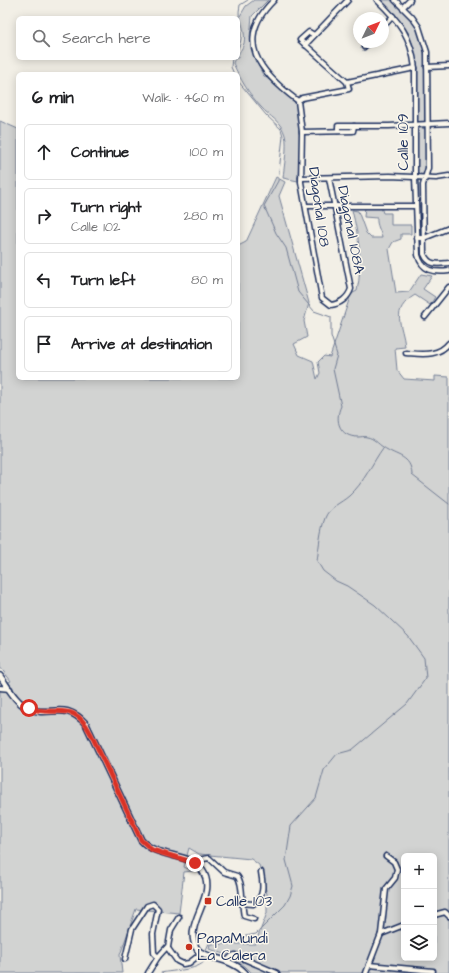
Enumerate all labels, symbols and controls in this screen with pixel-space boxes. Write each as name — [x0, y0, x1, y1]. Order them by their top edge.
north arrow — [353, 12, 389, 48]
search box — [16, 16, 240, 60]
icon: search — [30, 27, 52, 49]
text: Search here — [62, 28, 151, 49]
text: 6 min — [32, 86, 74, 110]
text: Walk · 460 m — [142, 89, 224, 107]
street label: Calle 109 — [393, 113, 414, 171]
icon: ahead — [33, 141, 55, 163]
text: Continue — [71, 142, 129, 163]
text: 100 m — [190, 143, 223, 161]
street label: Diagonal 108 — [302, 166, 335, 249]
street label: Diagonal 108A — [331, 184, 370, 277]
text: Turn right — [71, 197, 142, 218]
icon: right — [33, 205, 55, 227]
text: 280 m — [184, 207, 223, 225]
text: Calle 102 — [71, 218, 120, 236]
icon: left — [33, 269, 55, 291]
text: Turn left — [71, 270, 135, 291]
text: 80 m — [191, 271, 223, 289]
icon: arrive — [33, 333, 55, 355]
text: Arrive at destination — [71, 334, 212, 355]
route start — [20, 699, 38, 717]
map controls — [401, 853, 437, 961]
button: + — [401, 853, 437, 889]
route end — [186, 854, 204, 872]
button: − — [401, 889, 437, 925]
place label: Calle 103 — [216, 891, 272, 912]
marker: Calle 103 — [203, 896, 213, 906]
button: layers — [401, 925, 437, 961]
place label: PapaMundi La Calera — [197, 928, 268, 966]
marker: PapaMundi La Calera — [184, 942, 194, 952]

